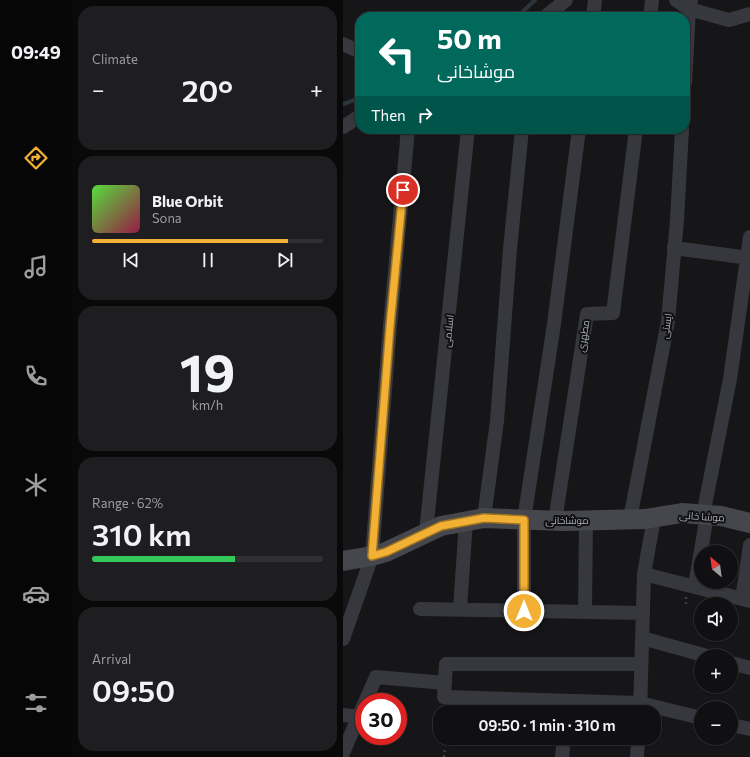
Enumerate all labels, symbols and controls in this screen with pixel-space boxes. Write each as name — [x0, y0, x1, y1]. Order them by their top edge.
text: 50 m — [437, 21, 502, 55]
icon: left — [371, 28, 423, 80]
text: 09:49 — [11, 41, 61, 63]
text: Climate — [92, 51, 138, 67]
text: موشاخانی — [437, 60, 515, 82]
text: 20° — [182, 71, 233, 108]
text: − — [92, 76, 105, 103]
text: + — [310, 76, 323, 103]
icon: right — [414, 104, 436, 126]
text: Then — [371, 106, 406, 124]
icon: directions — [22, 144, 50, 172]
pin — [386, 173, 420, 207]
icon: arrive — [392, 179, 414, 201]
text: Blue Orbit — [152, 192, 223, 210]
text: Sona — [152, 210, 182, 226]
icon: previous — [120, 249, 142, 271]
icon: pause — [197, 249, 219, 271]
icon: next — [274, 249, 296, 271]
icon: music — [22, 253, 50, 281]
street label: ایستی — [658, 312, 675, 340]
street label: اسلامی — [440, 314, 457, 348]
street label: مطهری — [575, 319, 592, 353]
text: 19 — [180, 339, 235, 403]
icon: phone — [22, 362, 50, 390]
text: km/h — [192, 397, 223, 413]
icon: climate — [22, 471, 50, 499]
text: Range · 62% — [92, 495, 163, 511]
street label: موشا خانی — [679, 508, 725, 525]
street label: موشاخانی — [545, 514, 589, 527]
text: 310 km — [92, 515, 191, 552]
north arrow — [694, 545, 738, 589]
map controls — [694, 545, 738, 745]
icon: car — [22, 580, 50, 608]
position arrow — [503, 590, 545, 632]
button: sound — [694, 597, 738, 641]
button: + — [694, 649, 738, 693]
text: Arrival — [92, 651, 131, 667]
text: 09:50 — [92, 671, 175, 708]
icon: filters — [22, 689, 50, 717]
speed limit sign: 30 — [355, 693, 407, 745]
button: − — [694, 701, 738, 745]
text: 09:50 · 1 min · 310 m — [478, 716, 616, 734]

